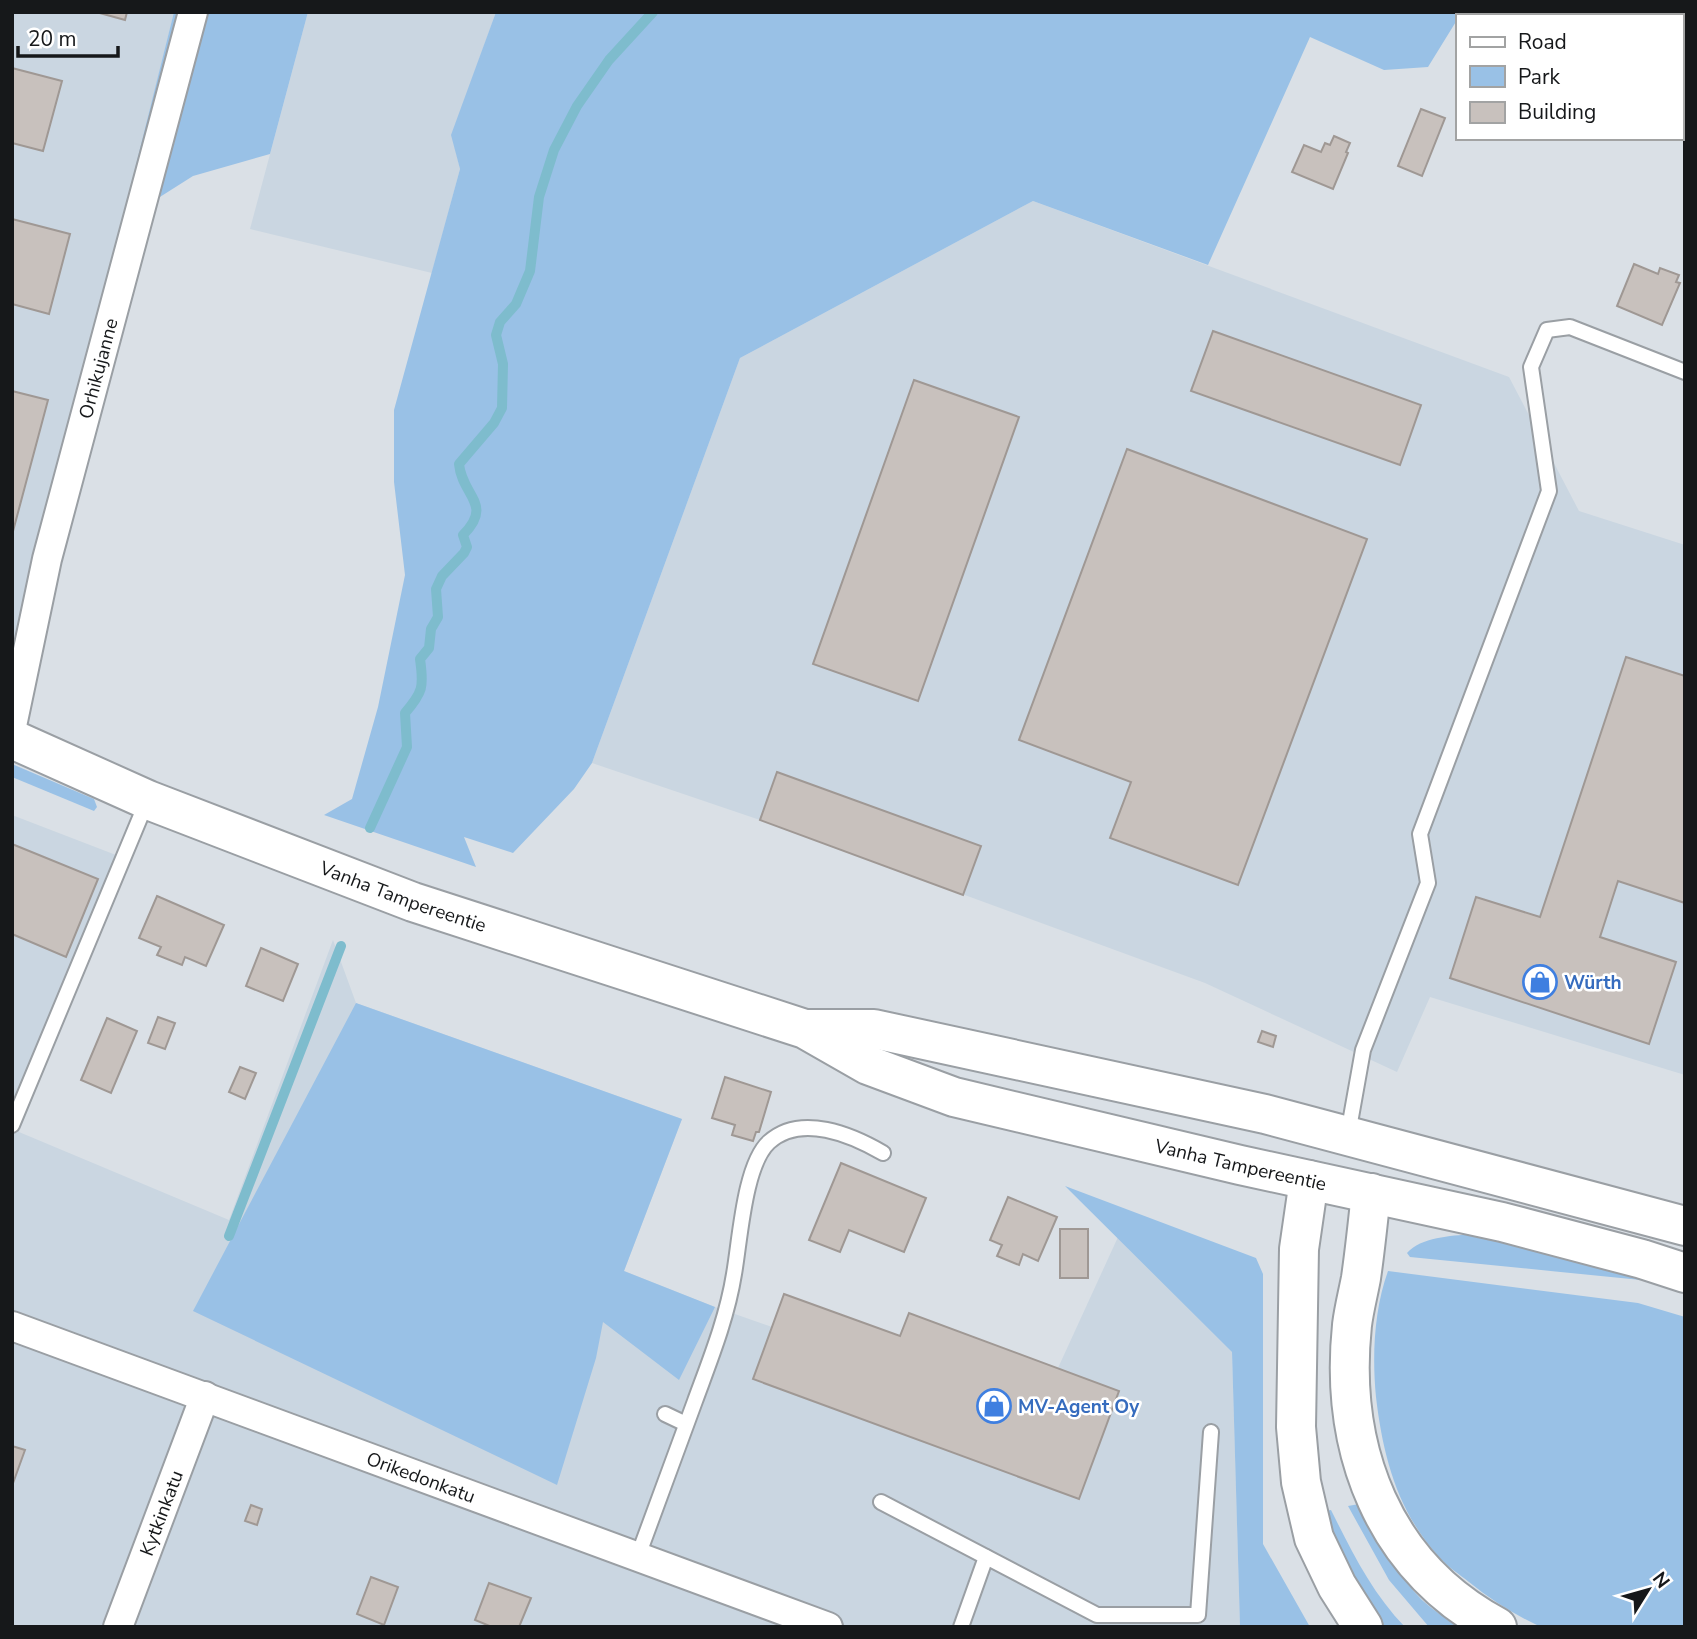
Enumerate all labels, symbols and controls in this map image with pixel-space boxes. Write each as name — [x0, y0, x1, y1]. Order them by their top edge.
scale bar — [18, 14, 117, 58]
legend — [1456, 14, 1683, 140]
text: 20 m — [28, 25, 77, 53]
text: Road — [1518, 28, 1567, 56]
text: Park — [1518, 63, 1560, 91]
text: Building — [1518, 98, 1596, 126]
street label: Orhikujanne — [73, 315, 125, 422]
street label: Vanha Tampereentie — [315, 855, 490, 939]
shop icon: Würth — [1521, 963, 1559, 1001]
place label: Würth — [1564, 970, 1622, 996]
street label: Vanha Tampereentie — [1151, 1133, 1329, 1197]
shop icon: MV-Agent Oy — [975, 1387, 1013, 1425]
place label: MV-Agent Oy — [1018, 1394, 1140, 1420]
street label: Orikedonkatu — [363, 1446, 479, 1510]
street label: Kytkinkatu — [134, 1467, 190, 1560]
north arrow — [1613, 1555, 1683, 1625]
text: N — [1646, 1567, 1675, 1594]

